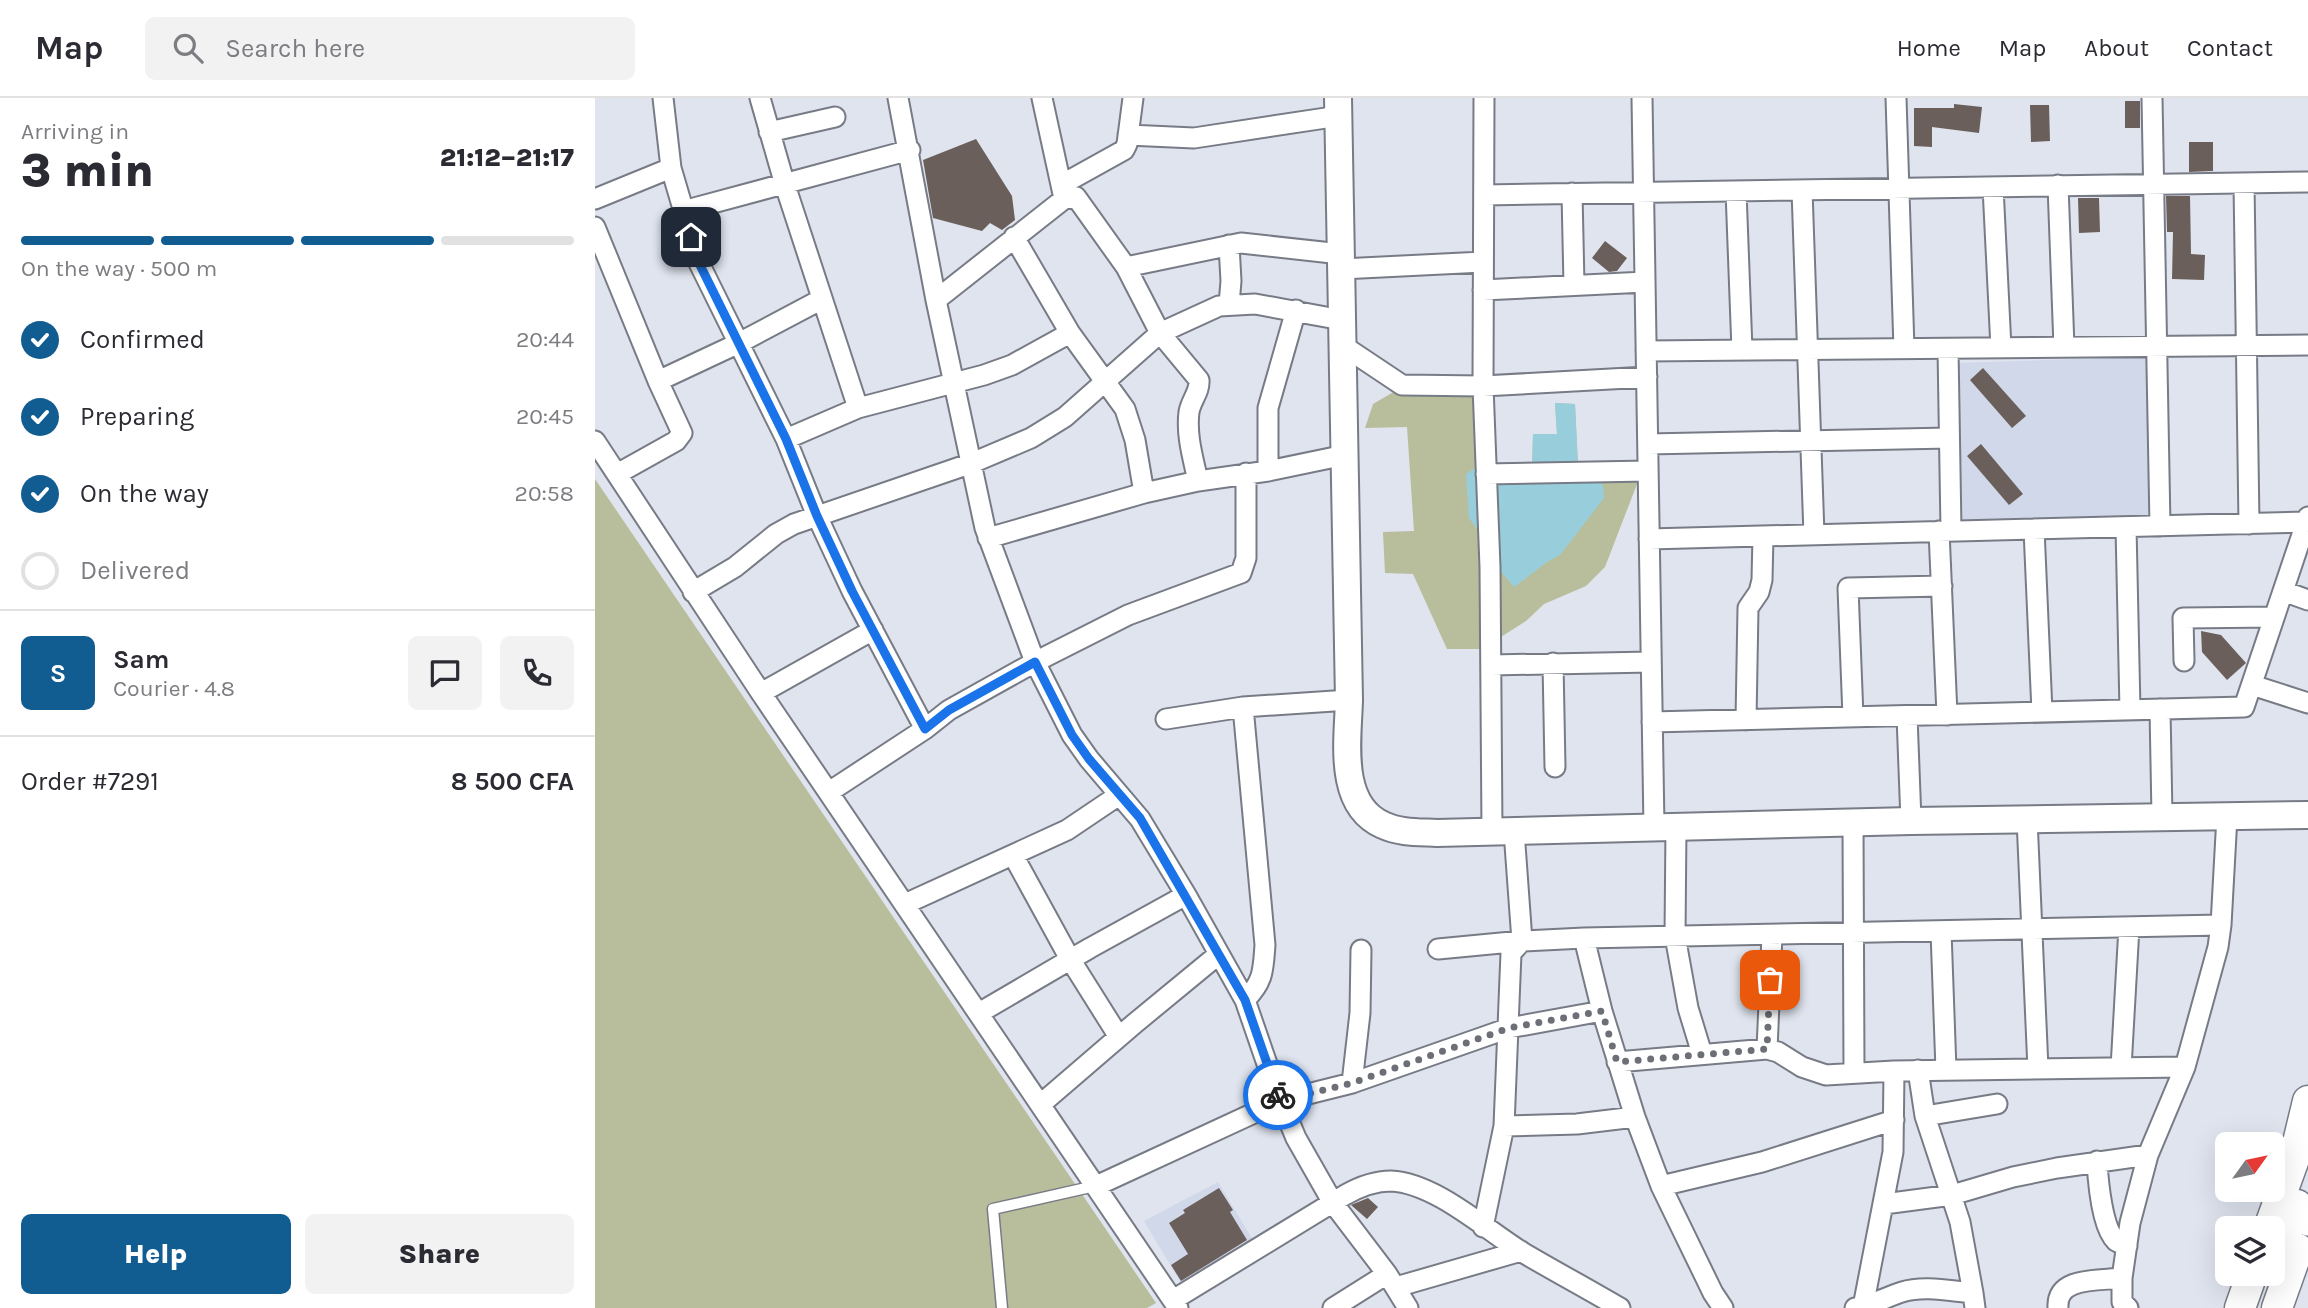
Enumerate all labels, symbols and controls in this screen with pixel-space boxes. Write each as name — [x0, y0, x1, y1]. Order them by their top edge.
search box — [145, 17, 635, 80]
text: Map — [35, 29, 103, 67]
icon: search — [169, 29, 207, 67]
text: Search here — [225, 33, 365, 64]
text: Home — [1897, 34, 1961, 62]
text: Map — [1999, 34, 2046, 62]
text: About — [2084, 34, 2149, 62]
text: Contact — [2187, 34, 2273, 62]
text: Arriving in — [21, 118, 129, 145]
text: 21:12–21:17 — [440, 142, 574, 173]
text: 3 min — [21, 144, 154, 198]
pin — [661, 207, 721, 267]
icon: home — [672, 218, 710, 256]
text: On the way · 500 m — [21, 255, 217, 282]
icon: check — [21, 321, 59, 359]
text: Confirmed — [80, 324, 205, 355]
text: 20:44 — [516, 326, 574, 353]
icon: check — [21, 398, 59, 436]
text: Preparing — [80, 401, 194, 432]
text: 20:45 — [516, 403, 574, 430]
icon: check — [21, 475, 59, 513]
text: On the way — [80, 478, 209, 509]
text: 20:58 — [515, 480, 574, 507]
text: Delivered — [80, 555, 190, 586]
button: chat — [408, 636, 482, 710]
button: phone — [500, 636, 574, 710]
text: Sam — [113, 644, 169, 675]
text: S — [50, 658, 66, 689]
text: Courier · 4.8 — [113, 675, 235, 702]
text: Order #7291 — [21, 766, 159, 797]
text: 8 500 CFA — [451, 766, 574, 797]
pin — [1740, 950, 1800, 1010]
icon: bag — [1751, 961, 1789, 999]
courier — [1243, 1060, 1313, 1130]
icon: bike — [1259, 1076, 1297, 1114]
north arrow — [2215, 1132, 2285, 1202]
map controls — [2215, 1132, 2285, 1286]
button: Help — [21, 1214, 291, 1294]
button: Share — [305, 1214, 574, 1294]
button: layers — [2215, 1216, 2285, 1286]

